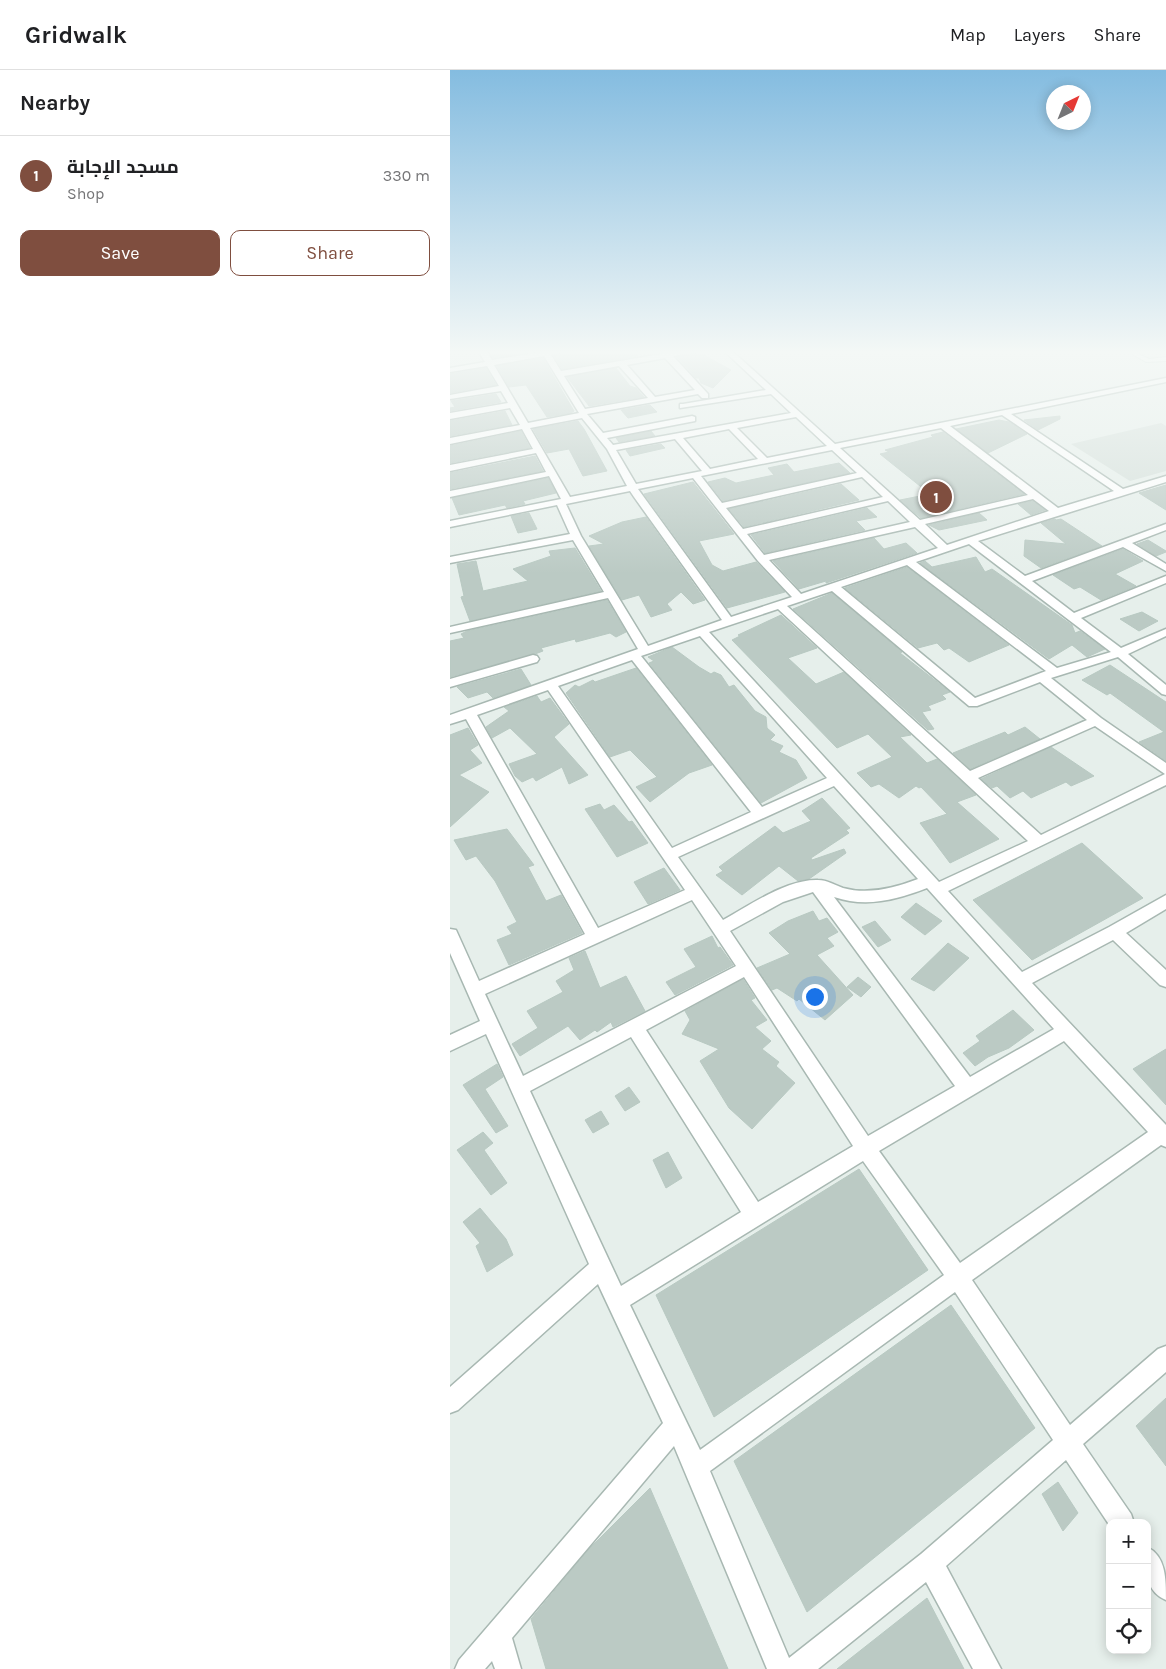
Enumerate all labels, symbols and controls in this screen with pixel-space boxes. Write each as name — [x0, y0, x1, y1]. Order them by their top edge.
text: Gridwalk — [25, 21, 127, 49]
text: Map — [950, 24, 986, 46]
text: Layers — [1014, 24, 1066, 46]
text: Share — [1094, 24, 1141, 46]
north arrow — [1046, 85, 1091, 130]
text: Nearby — [20, 91, 90, 115]
text: مسجد الإجابة — [67, 156, 179, 178]
text: 1 — [33, 166, 39, 185]
text: 330 m — [383, 166, 430, 185]
text: Shop — [67, 184, 104, 203]
button: Save — [20, 230, 220, 276]
button: Share — [230, 230, 430, 276]
pin: 1 — [920, 478, 952, 516]
your location — [802, 984, 828, 1010]
map controls — [1106, 1519, 1151, 1654]
button: + — [1106, 1519, 1151, 1564]
button: − — [1106, 1564, 1151, 1609]
button: locate — [1106, 1609, 1151, 1654]

